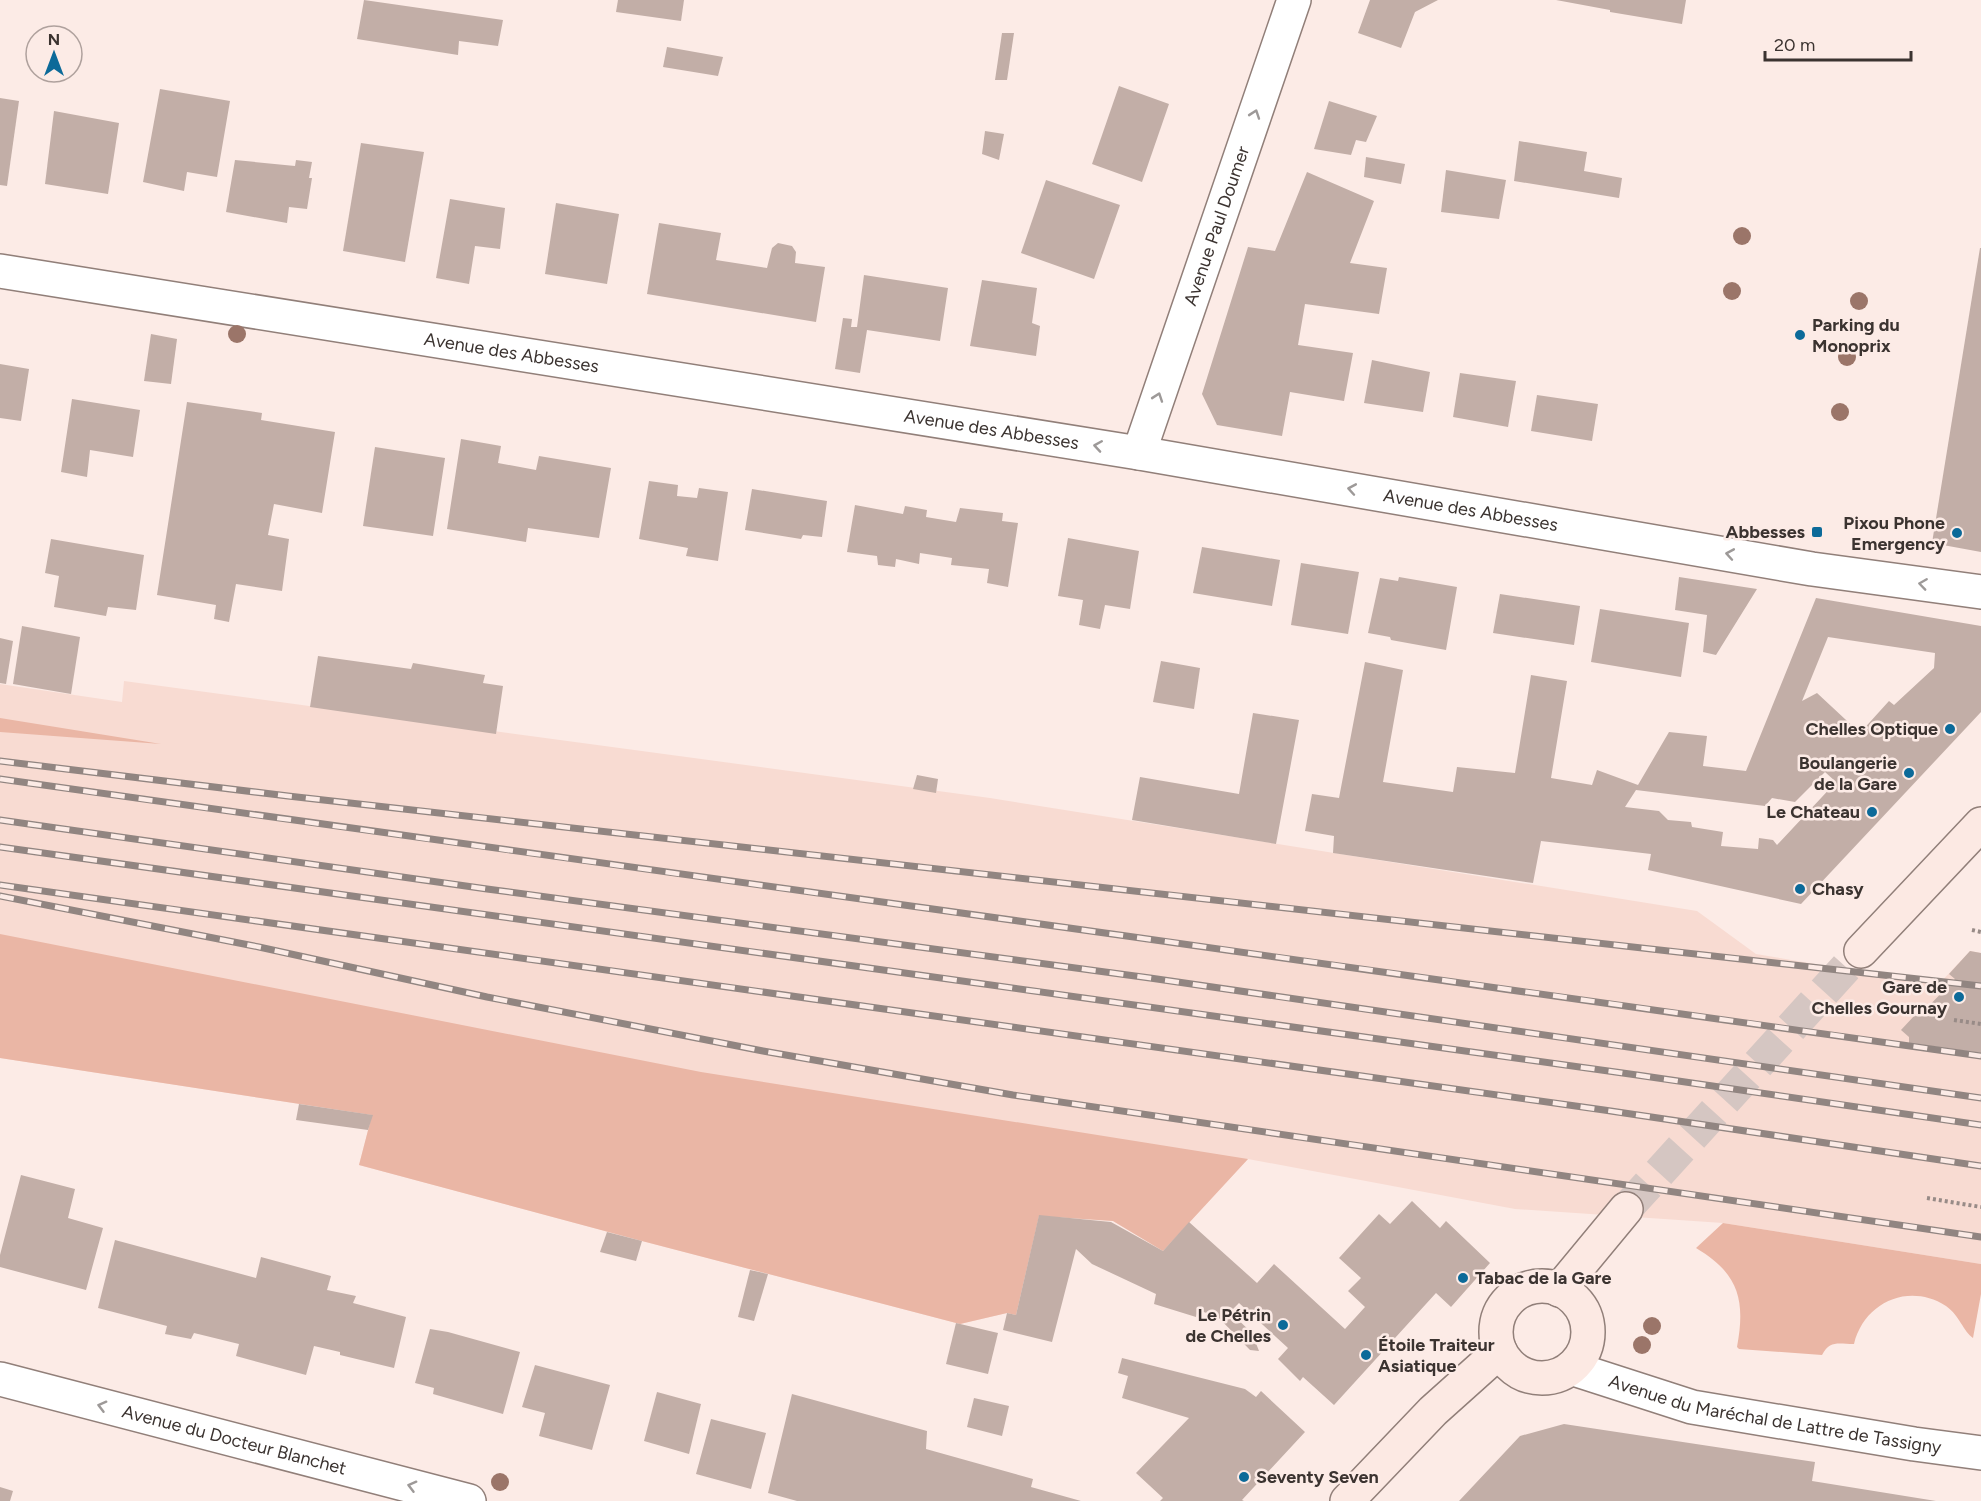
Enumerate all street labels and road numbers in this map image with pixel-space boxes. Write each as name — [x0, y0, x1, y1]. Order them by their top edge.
street label: Avenue Paul Doumer — [1179, 143, 1254, 309]
street label: Avenue des Abbesses — [423, 328, 600, 378]
street label: Avenue des Abbesses — [902, 405, 1080, 454]
street label: Avenue des Abbesses — [1382, 484, 1560, 536]
street label: Avenue du Maréchal de Lattre de Tassigny — [1606, 1370, 1943, 1459]
street label: Avenue du Docteur Blanchet — [120, 1400, 349, 1480]

